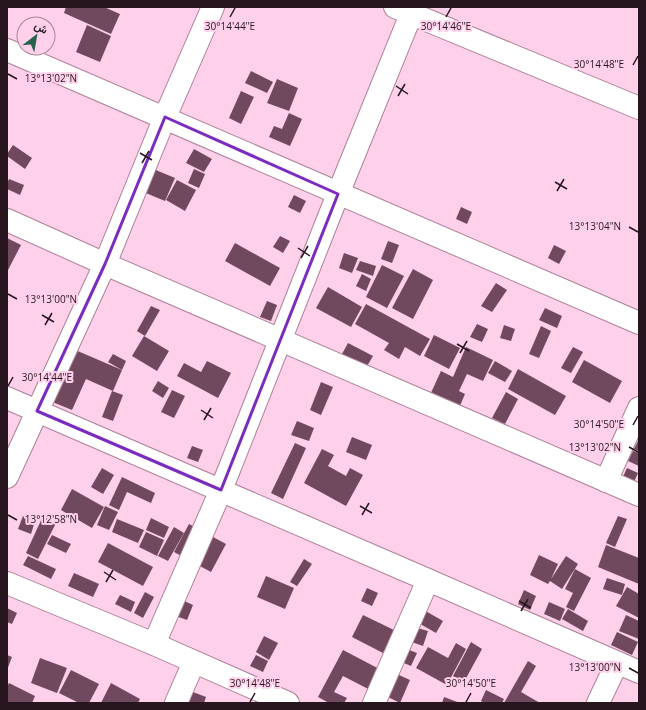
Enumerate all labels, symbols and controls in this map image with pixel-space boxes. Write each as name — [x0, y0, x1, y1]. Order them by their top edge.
north arrow — [16, 16, 56, 56]
text: ش — [32, 17, 51, 37]
text: 30°14'44"E — [205, 19, 255, 33]
text: 30°14'46"E — [421, 19, 471, 33]
text: 30°14'48"E — [574, 57, 624, 71]
text: 13°13'02"N — [25, 71, 77, 85]
text: 13°13'04"N — [569, 219, 621, 233]
text: 13°13'00"N — [25, 292, 77, 306]
text: 30°14'44"E — [22, 370, 72, 384]
text: 30°14'50"E — [574, 417, 624, 431]
text: 13°13'02"N — [569, 440, 621, 454]
text: 13°12'58"N — [25, 512, 77, 526]
text: 13°13'00"N — [569, 660, 621, 674]
text: 30°14'48"E — [230, 676, 280, 690]
text: 30°14'50"E — [446, 676, 496, 690]

